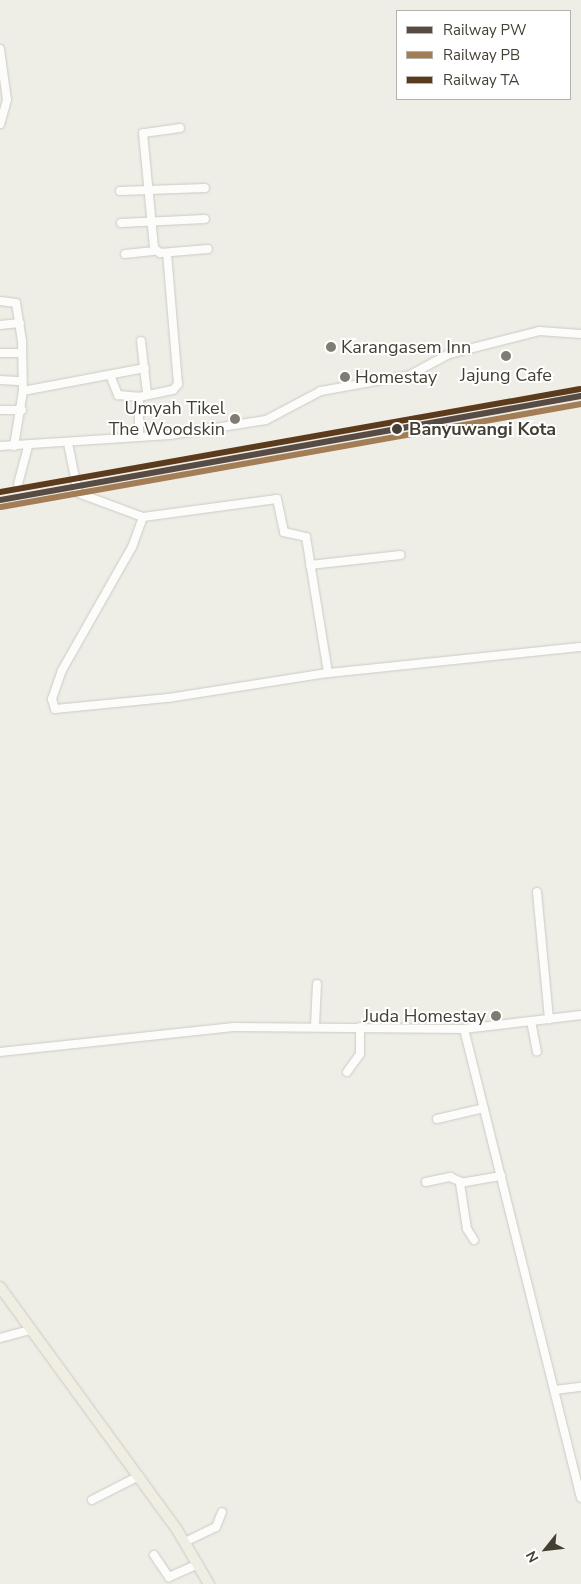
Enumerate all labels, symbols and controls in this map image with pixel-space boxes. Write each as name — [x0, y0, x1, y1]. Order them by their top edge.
legend — [396, 10, 571, 100]
text: Railway PW — [443, 20, 527, 40]
text: Railway PB — [443, 45, 520, 65]
text: Railway TA — [443, 70, 519, 90]
place label: Karangasem Inn — [341, 336, 471, 358]
marker: Karangasem Inn — [325, 341, 337, 353]
marker: Jajung Cafe — [500, 350, 512, 362]
place label: Jajung Cafe — [460, 364, 552, 386]
place label: Homestay — [355, 366, 437, 388]
marker: Homestay — [339, 371, 351, 383]
place label: Umyah Tikel The Woodskin — [108, 398, 225, 440]
marker: Umyah Tikel The Woodskin — [229, 413, 241, 425]
place label: Banyuwangi Kota — [409, 418, 556, 440]
marker: Banyuwangi Kota — [389, 421, 405, 437]
place label: Juda Homestay — [363, 1005, 486, 1027]
marker: Juda Homestay — [490, 1010, 502, 1022]
north arrow — [521, 1524, 571, 1574]
text: N — [522, 1547, 543, 1566]

